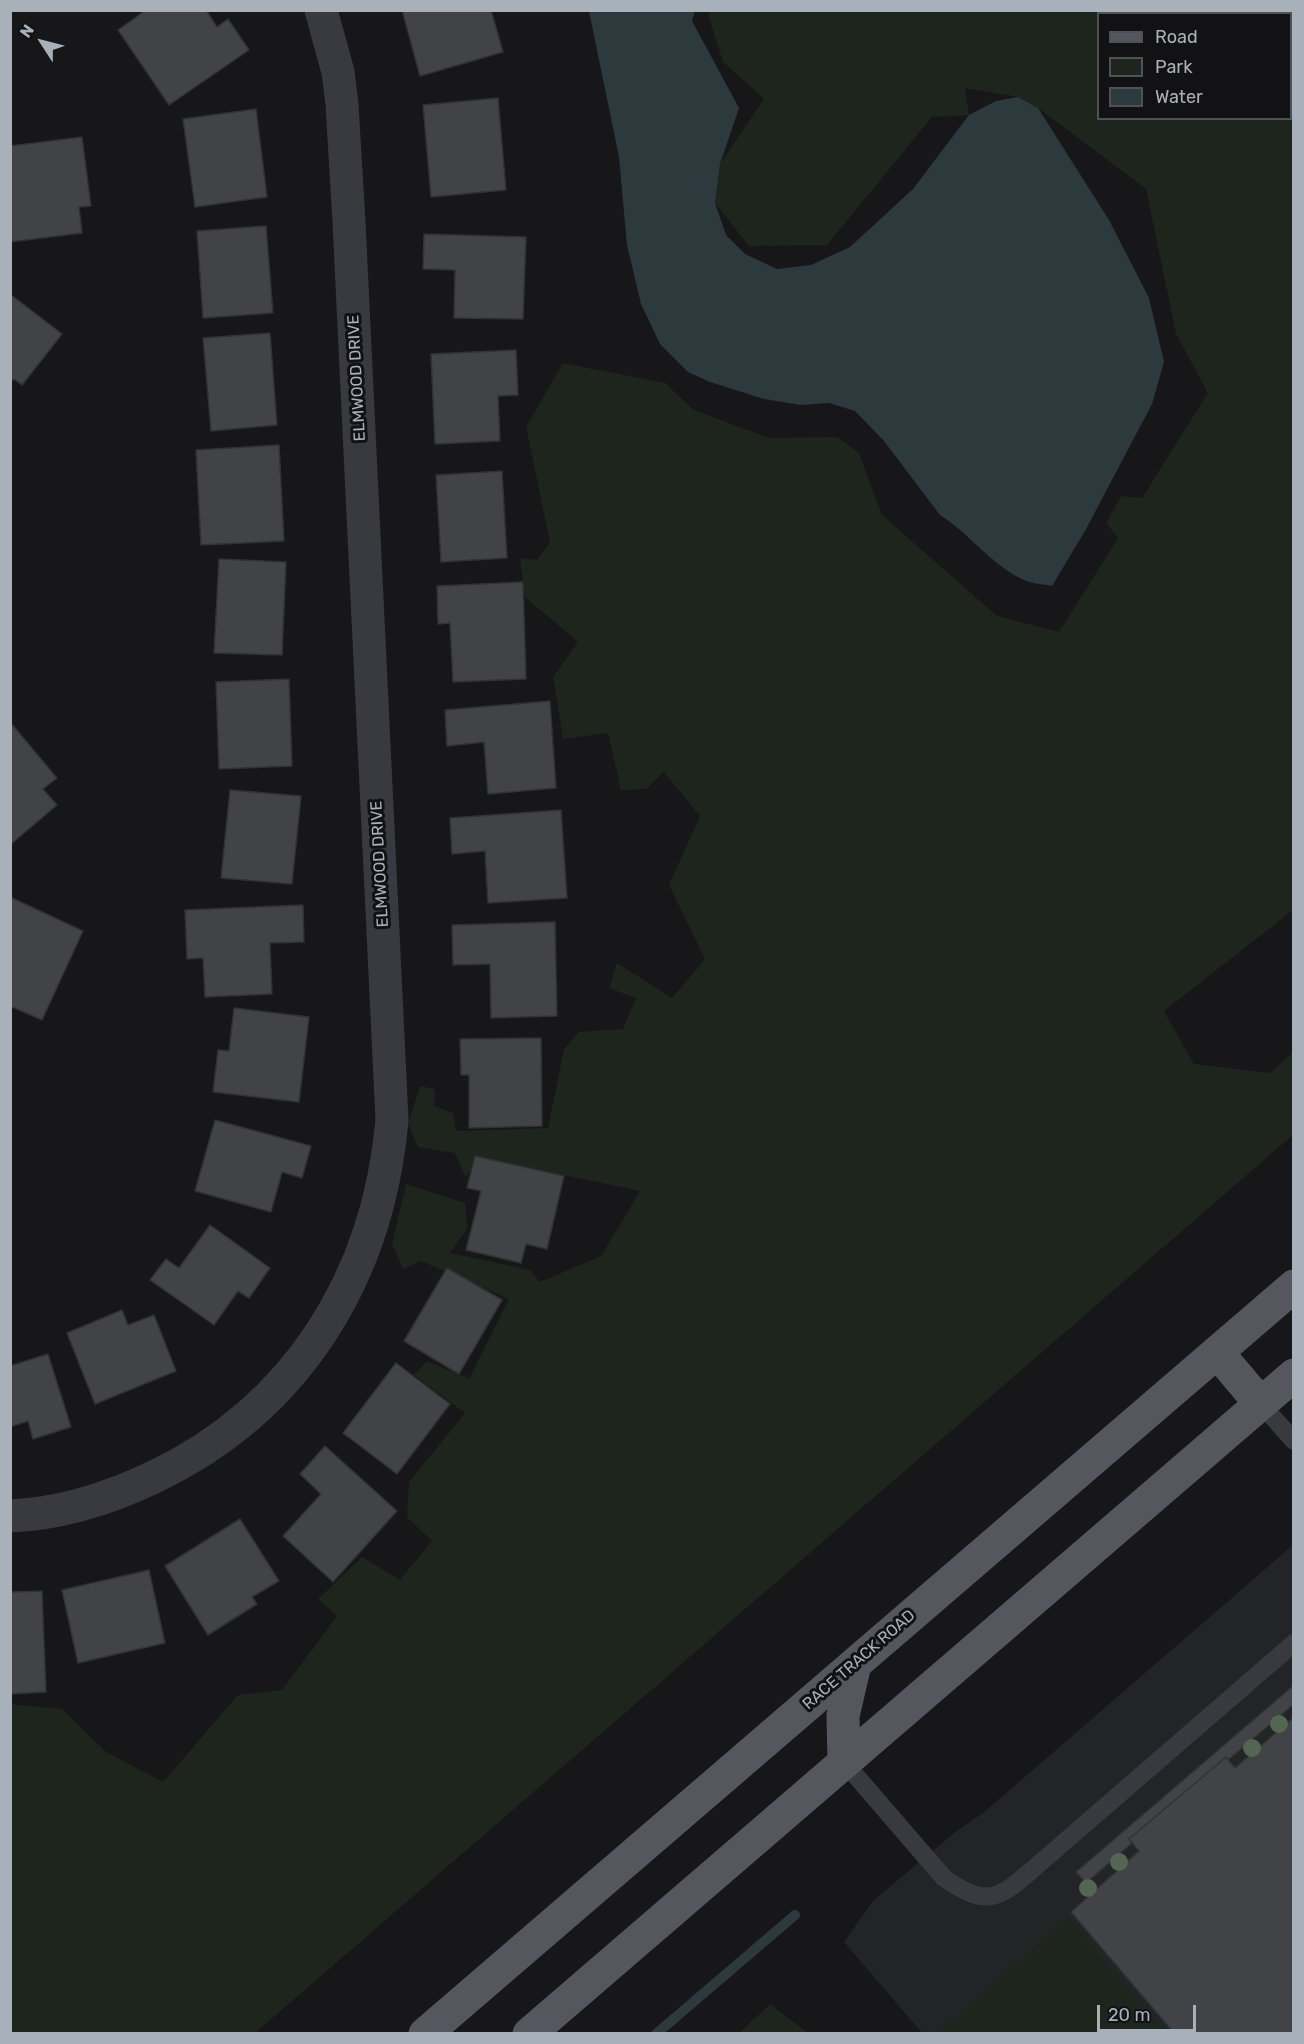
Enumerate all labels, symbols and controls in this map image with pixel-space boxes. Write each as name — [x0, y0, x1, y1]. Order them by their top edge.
north arrow — [12, 12, 72, 72]
legend — [1097, 12, 1292, 120]
text: N — [16, 21, 38, 41]
text: Road — [1155, 26, 1198, 48]
text: Park — [1155, 56, 1192, 78]
text: Water — [1155, 86, 1203, 108]
street label: ELMWOOD DRIVE — [344, 314, 370, 442]
street label: ELMWOOD DRIVE — [367, 800, 393, 928]
street label: RACE TRACK ROAD — [799, 1606, 919, 1714]
scale bar — [1100, 1993, 1199, 2031]
text: 20 m — [1108, 2004, 1150, 2026]

